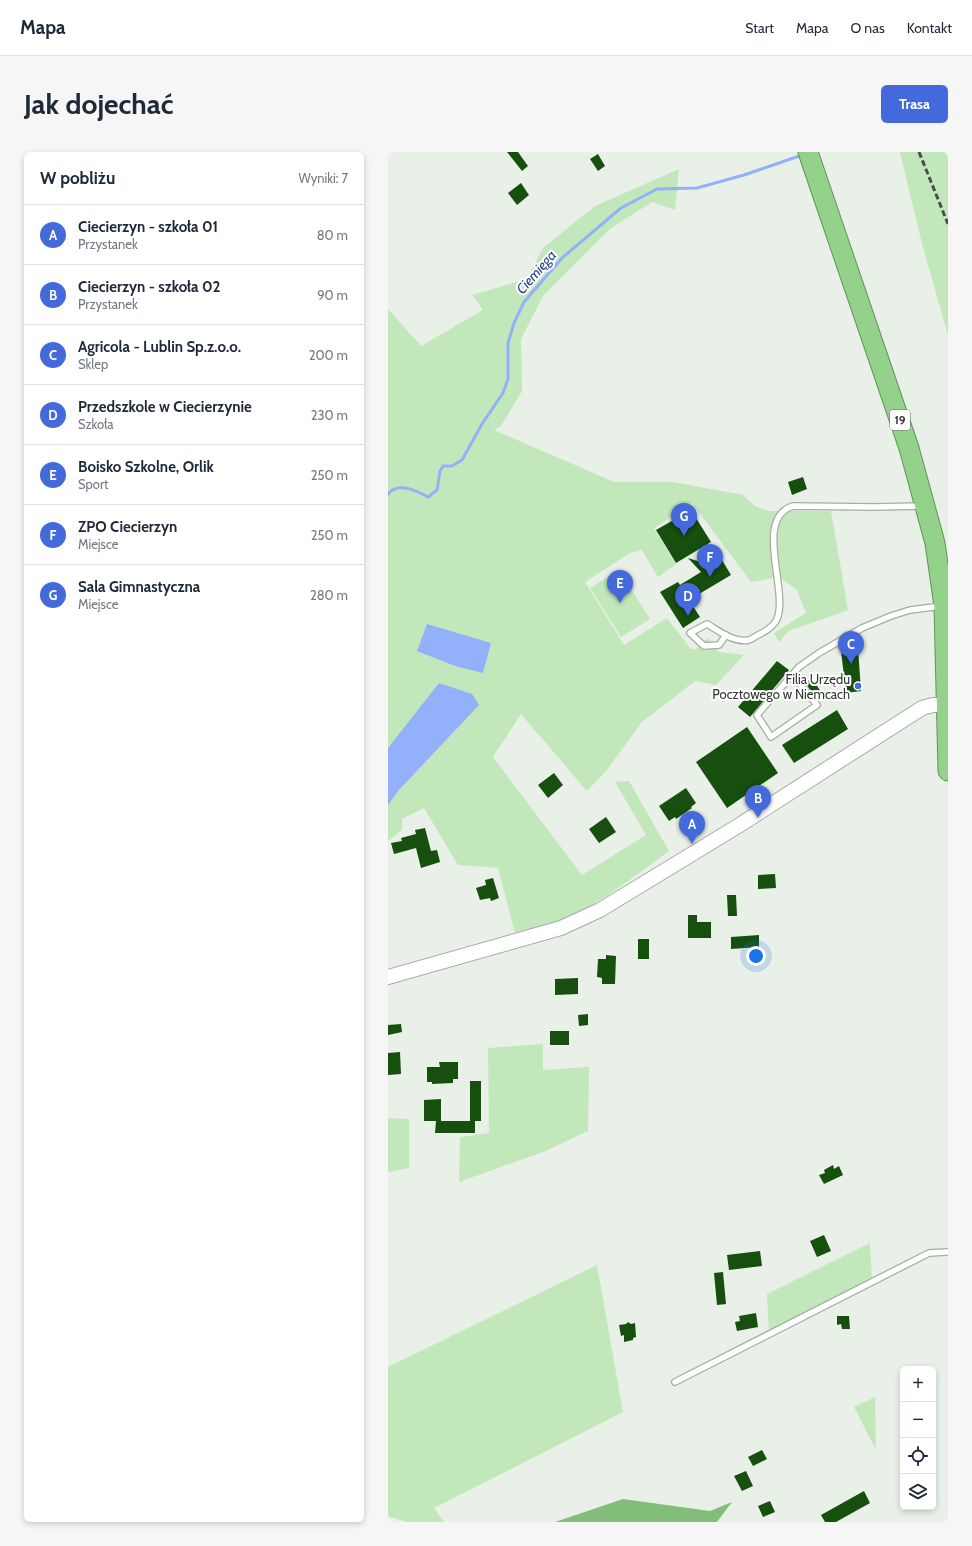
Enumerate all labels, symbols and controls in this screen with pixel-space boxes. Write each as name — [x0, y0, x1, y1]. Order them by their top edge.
text: Mapa — [20, 16, 66, 39]
text: Start — [745, 19, 774, 37]
text: Mapa — [796, 19, 828, 37]
text: O nas — [850, 19, 885, 37]
text: Kontakt — [907, 19, 952, 37]
button: Trasa — [881, 85, 948, 123]
text: Jak dojechać — [24, 87, 173, 121]
text: W pobliżu — [40, 168, 115, 188]
text: Wyniki: 7 — [298, 170, 348, 186]
text: Ciecierzyn - szkoła 01 — [78, 218, 218, 236]
text: A — [49, 227, 57, 243]
text: 80 m — [317, 227, 348, 243]
text: Przystanek — [78, 236, 138, 252]
water label: Ciemięga — [512, 246, 560, 298]
text: Ciecierzyn - szkoła 02 — [78, 278, 220, 296]
text: B — [49, 287, 57, 303]
text: 90 m — [317, 287, 348, 303]
text: Przystanek — [78, 296, 138, 312]
text: Agricola - Lublin Sp.z.o.o. — [78, 338, 241, 356]
text: C — [49, 347, 57, 363]
text: 200 m — [309, 347, 348, 363]
text: Sklep — [78, 356, 108, 372]
text: Przedszkole w Ciecierzynie — [78, 398, 252, 416]
text: D — [48, 407, 58, 423]
text: 230 m — [311, 407, 348, 423]
road number: 19 — [890, 410, 910, 430]
text: Szkoła — [78, 416, 114, 432]
text: Boisko Szkolne, Orlik — [78, 458, 214, 476]
text: E — [49, 467, 57, 483]
text: 250 m — [311, 467, 348, 483]
text: Sport — [78, 476, 108, 492]
pin: G — [671, 503, 697, 536]
text: ZPO Ciecierzyn — [78, 518, 177, 536]
text: F — [50, 527, 56, 543]
text: 250 m — [311, 527, 348, 543]
text: Miejsce — [78, 536, 118, 552]
pin: F — [697, 544, 723, 577]
pin: E — [607, 570, 633, 603]
text: Sala Gimnastyczna — [78, 578, 200, 596]
pin: D — [675, 583, 701, 616]
text: G — [49, 587, 57, 603]
text: 280 m — [310, 587, 348, 603]
text: Miejsce — [78, 596, 118, 612]
pin: C — [838, 631, 864, 664]
place label: Filia Urzędu Pocztowego w Niemcach — [712, 671, 850, 702]
marker: Filia Urzędu Pocztowego w Niemcach — [853, 681, 863, 691]
pin: B — [745, 785, 771, 818]
pin: A — [679, 811, 705, 844]
your location — [746, 946, 766, 966]
map controls — [900, 1366, 936, 1510]
button: + — [900, 1366, 936, 1402]
button: − — [900, 1402, 936, 1438]
button: locate — [900, 1438, 936, 1474]
button: layers — [900, 1474, 936, 1510]

